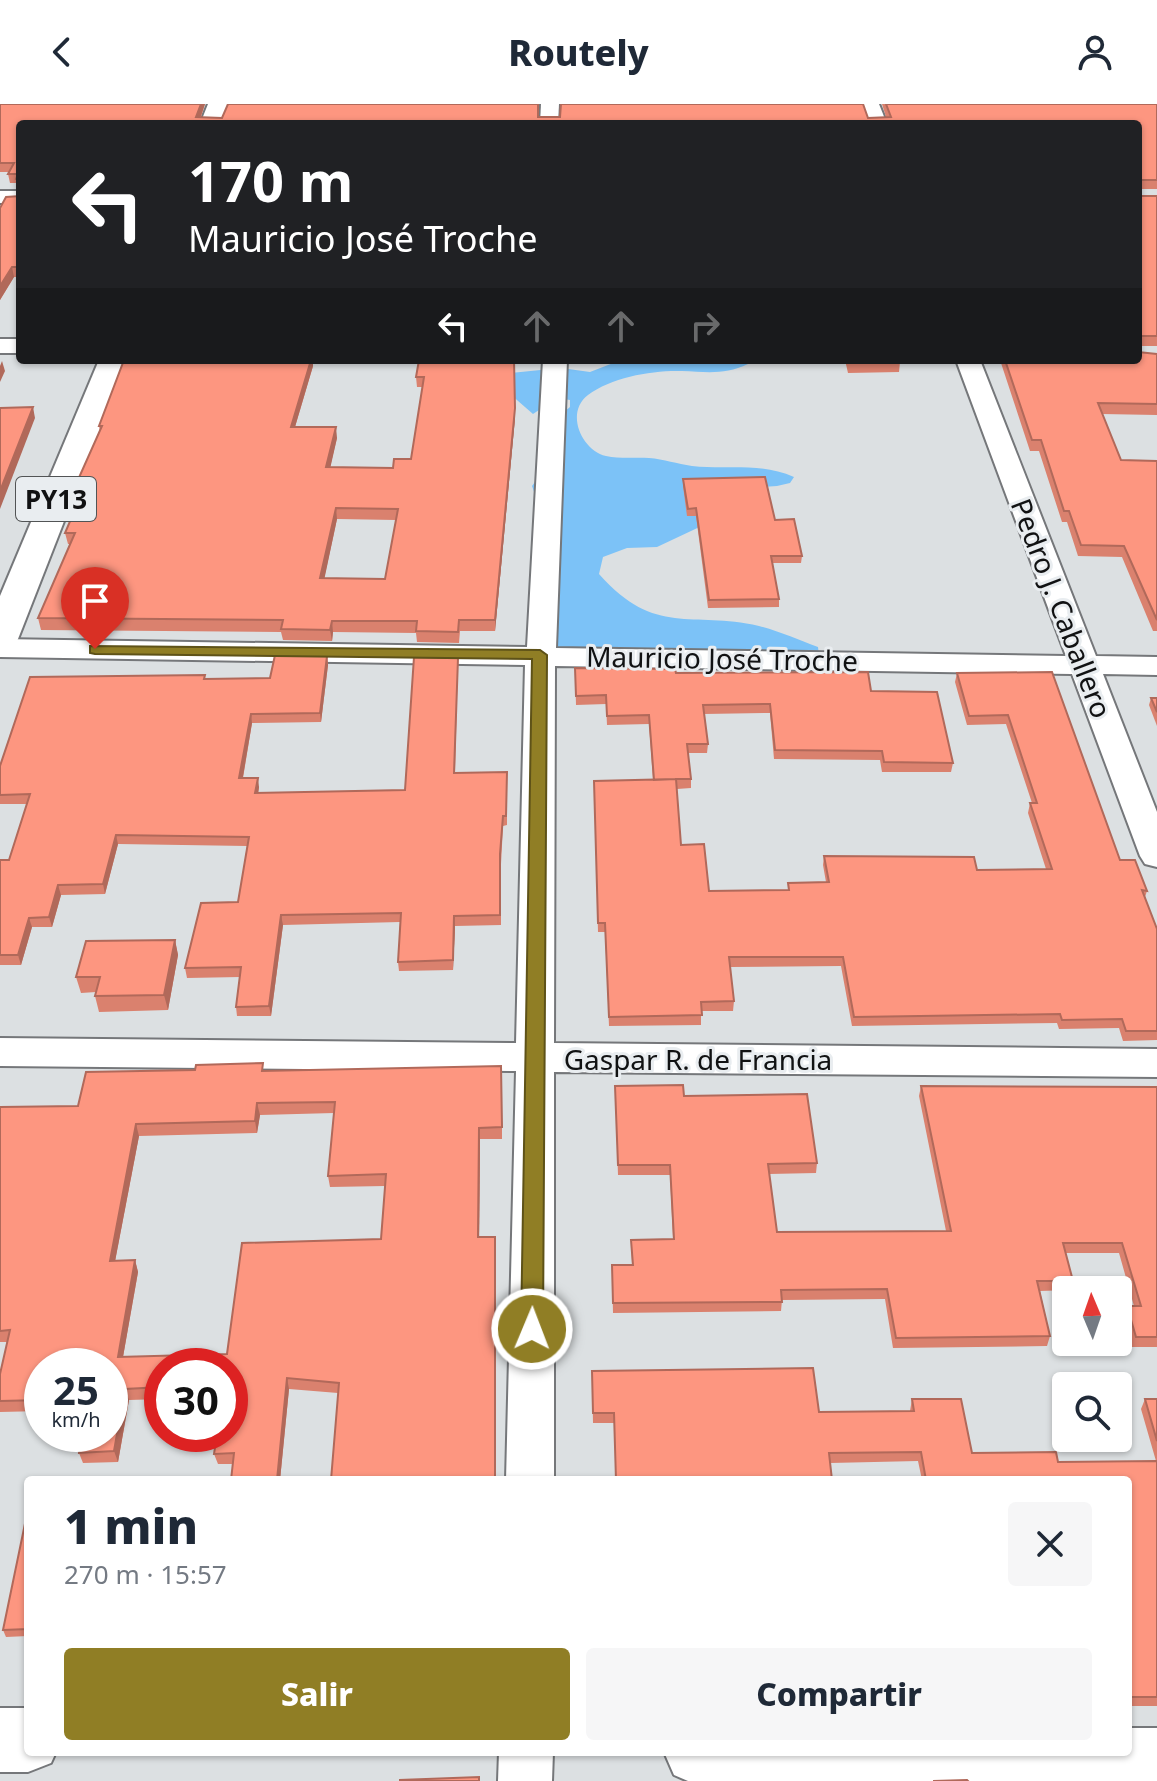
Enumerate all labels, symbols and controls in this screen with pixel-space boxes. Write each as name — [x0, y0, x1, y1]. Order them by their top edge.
text: Routely — [508, 28, 649, 77]
icon: back — [40, 30, 84, 74]
icon: person — [1073, 30, 1117, 74]
text: 170 m — [188, 142, 353, 218]
icon: left — [56, 152, 160, 256]
text: Mauricio José Troche — [188, 214, 537, 263]
icon: left — [431, 304, 475, 348]
icon: ahead — [515, 304, 559, 348]
icon: ahead — [599, 304, 643, 348]
icon: right — [683, 304, 727, 348]
road number: PY13 — [16, 477, 96, 521]
street label: Pedro J. Caballero — [1003, 493, 1121, 723]
pin — [61, 567, 129, 649]
icon: arrive — [73, 579, 117, 623]
street label: Mauricio José Troche — [586, 637, 858, 679]
street label: Gaspar R. de Francia — [564, 1040, 832, 1078]
north arrow — [1052, 1276, 1132, 1356]
map controls — [1052, 1276, 1132, 1452]
position arrow — [490, 1287, 574, 1371]
speed limit sign: 30 — [144, 1348, 248, 1452]
text: 25 — [53, 1362, 99, 1417]
button: search — [1052, 1372, 1132, 1452]
text: km/h — [51, 1406, 101, 1433]
text: 1 min — [64, 1493, 198, 1558]
button: close — [1008, 1502, 1092, 1586]
text: 270 m · 15:57 — [64, 1556, 227, 1592]
button: Salir — [64, 1648, 570, 1740]
button: Compartir — [586, 1648, 1092, 1740]

